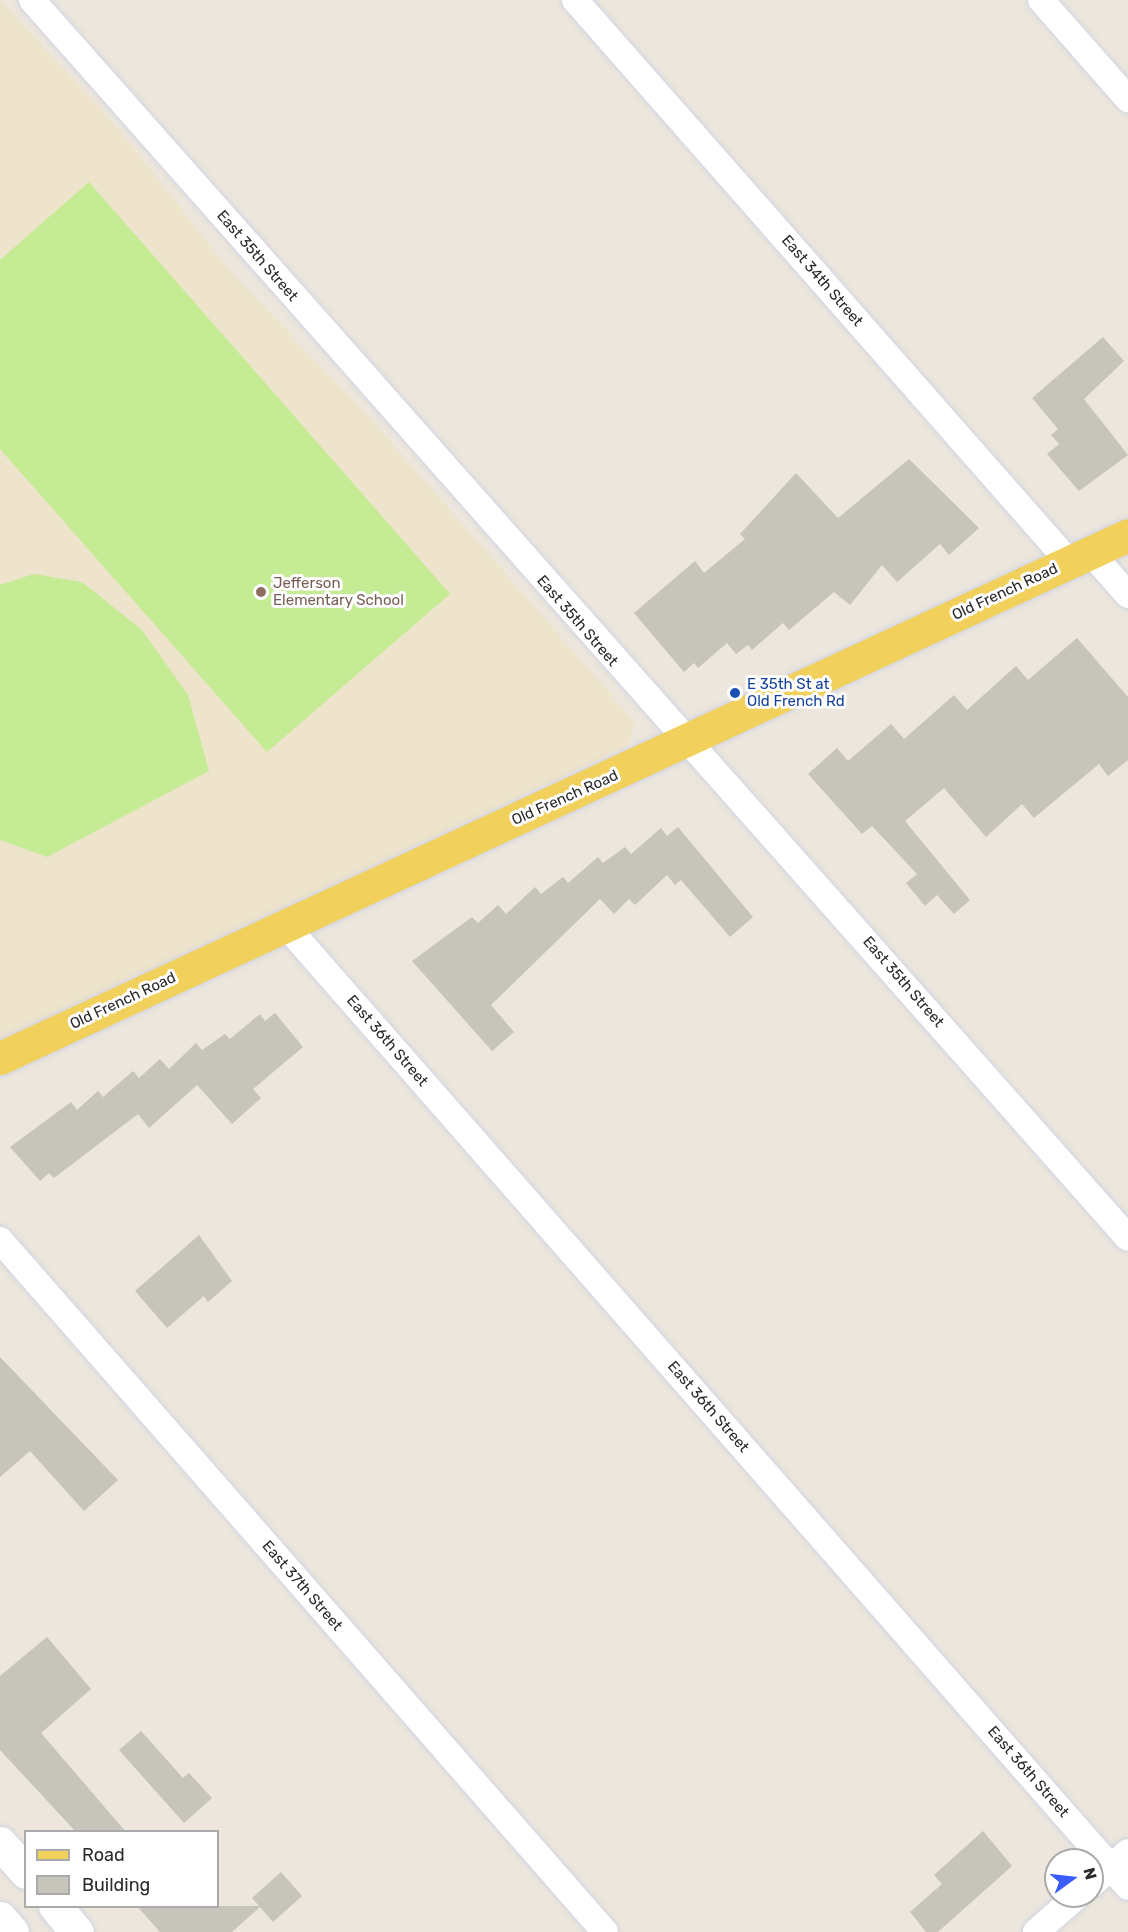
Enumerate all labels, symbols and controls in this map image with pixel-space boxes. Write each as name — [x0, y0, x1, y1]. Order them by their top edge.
street label: East 35th Street — [213, 207, 301, 305]
street label: East 34th Street — [778, 232, 866, 330]
street label: Old French Road — [949, 560, 1061, 624]
street label: East 35th Street — [533, 572, 621, 670]
place label: Jefferson Elementary School — [273, 574, 404, 609]
marker: Jefferson Elementary School — [254, 585, 268, 599]
place label: E 35th St at Old French Rd — [747, 675, 845, 710]
marker: E 35th St at Old French Rd — [728, 686, 742, 700]
street label: Old French Road — [509, 766, 621, 830]
street label: East 35th Street — [859, 933, 947, 1031]
street label: Old French Road — [67, 969, 179, 1033]
street label: East 36th Street — [343, 992, 431, 1090]
street label: East 36th Street — [664, 1358, 752, 1456]
street label: East 37th Street — [258, 1537, 346, 1635]
street label: East 36th Street — [984, 1723, 1072, 1821]
legend — [24, 1830, 219, 1908]
text: Road — [82, 1844, 125, 1866]
north arrow — [1044, 1848, 1104, 1908]
text: N — [1079, 1866, 1101, 1882]
text: Building — [82, 1874, 150, 1896]

